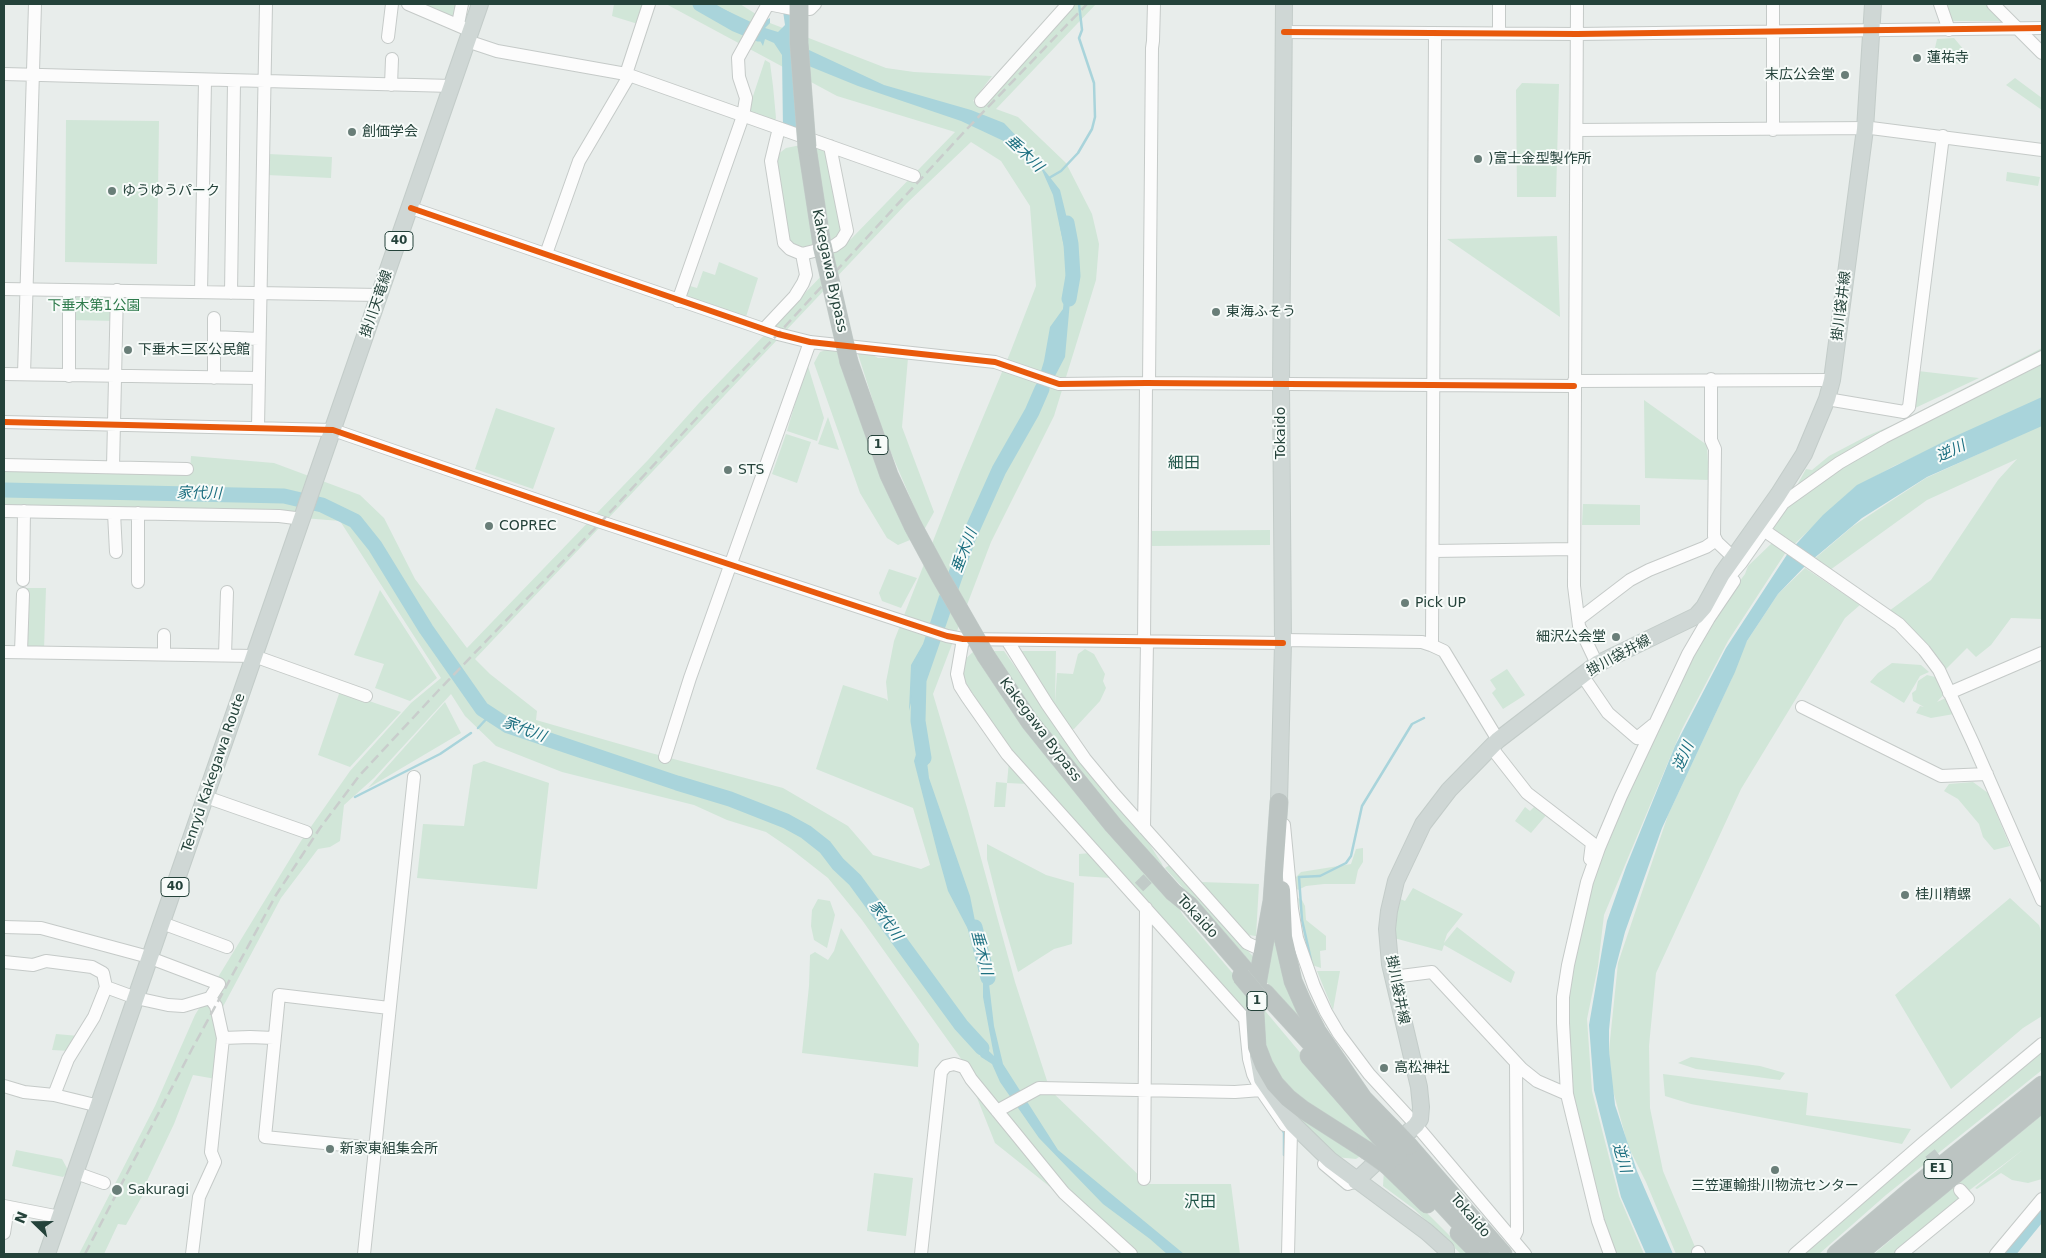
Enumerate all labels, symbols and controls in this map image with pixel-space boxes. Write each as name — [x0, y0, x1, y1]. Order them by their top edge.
place label: 蓮祐寺 — [1927, 50, 1969, 66]
marker: 蓮祐寺 — [1911, 52, 1923, 64]
place label: 末広公会堂 — [1765, 67, 1835, 83]
marker: 末広公会堂 — [1839, 69, 1851, 81]
place label: 創価学会 — [362, 124, 418, 140]
marker: 創価学会 — [346, 126, 358, 138]
water label: 垂木川 — [1002, 132, 1046, 176]
place label: )富士金型製作所 — [1488, 151, 1591, 167]
marker: )富士金型製作所 — [1472, 153, 1484, 165]
place label: ゆうゆうパーク — [122, 183, 220, 199]
marker: ゆうゆうパーク — [106, 185, 118, 197]
street label: Kakegawa Bypass — [808, 208, 850, 334]
road number: 40 — [385, 232, 413, 250]
street label: 掛川天竜線 — [358, 268, 396, 340]
street label: 掛川袋井線 — [1829, 270, 1855, 342]
park label: 下垂木第1公園 — [48, 298, 140, 314]
place label: 東海ふそう — [1226, 304, 1296, 320]
marker: 東海ふそう — [1210, 306, 1222, 318]
place label: 下垂木三区公民館 — [138, 342, 250, 358]
marker: 下垂木三区公民館 — [122, 344, 134, 356]
street label: Tokaido — [1273, 407, 1289, 459]
road number: 1 — [868, 436, 888, 454]
water label: 逆川 — [1934, 438, 1968, 466]
district label: 細田 — [1168, 454, 1200, 474]
place label: STS — [738, 462, 764, 478]
marker: STS — [722, 464, 734, 476]
water label: 家代川 — [176, 485, 222, 503]
place label: COPREC — [499, 518, 557, 534]
marker: COPREC — [483, 520, 495, 532]
water label: 垂木川 — [949, 527, 981, 575]
place label: Pick UP — [1415, 595, 1466, 611]
marker: Pick UP — [1399, 597, 1411, 609]
place label: 細沢公会堂 — [1536, 629, 1606, 645]
marker: 細沢公会堂 — [1610, 631, 1622, 643]
street label: 掛川袋井線 — [1584, 632, 1654, 680]
street label: Kakegawa Bypass — [995, 675, 1085, 785]
street label: Tenryū Kakegawa Route — [179, 691, 249, 855]
water label: 家代川 — [500, 714, 548, 746]
water label: 逆川 — [1670, 740, 1698, 774]
road number: 40 — [161, 878, 189, 896]
place label: 桂川精螺 — [1915, 887, 1971, 903]
marker: 桂川精螺 — [1899, 889, 1911, 901]
street label: Tokaido — [1173, 892, 1221, 942]
water label: 家代川 — [864, 898, 906, 944]
water label: 垂木川 — [967, 929, 995, 977]
street label: 掛川袋井線 — [1382, 954, 1412, 1026]
road number: 1 — [1247, 991, 1267, 1010]
place label: 高松神社 — [1394, 1060, 1450, 1076]
marker: 高松神社 — [1378, 1062, 1390, 1074]
place label: 新家東組集会所 — [340, 1141, 438, 1157]
water label: 逆川 — [1608, 1141, 1634, 1175]
marker: 新家東組集会所 — [324, 1143, 336, 1155]
road number: E1 — [1924, 1160, 1952, 1178]
marker: 三笠運輸掛川物流センター — [1769, 1164, 1781, 1176]
place label: 三笠運輸掛川物流センター — [1691, 1178, 1859, 1194]
place label: Sakuragi — [128, 1182, 189, 1198]
marker: Sakuragi — [110, 1183, 124, 1197]
street label: Tokaido — [1446, 1191, 1494, 1241]
district label: 沢田 — [1184, 1193, 1216, 1213]
north arrow — [10, 1198, 60, 1248]
text: N — [11, 1209, 31, 1226]

